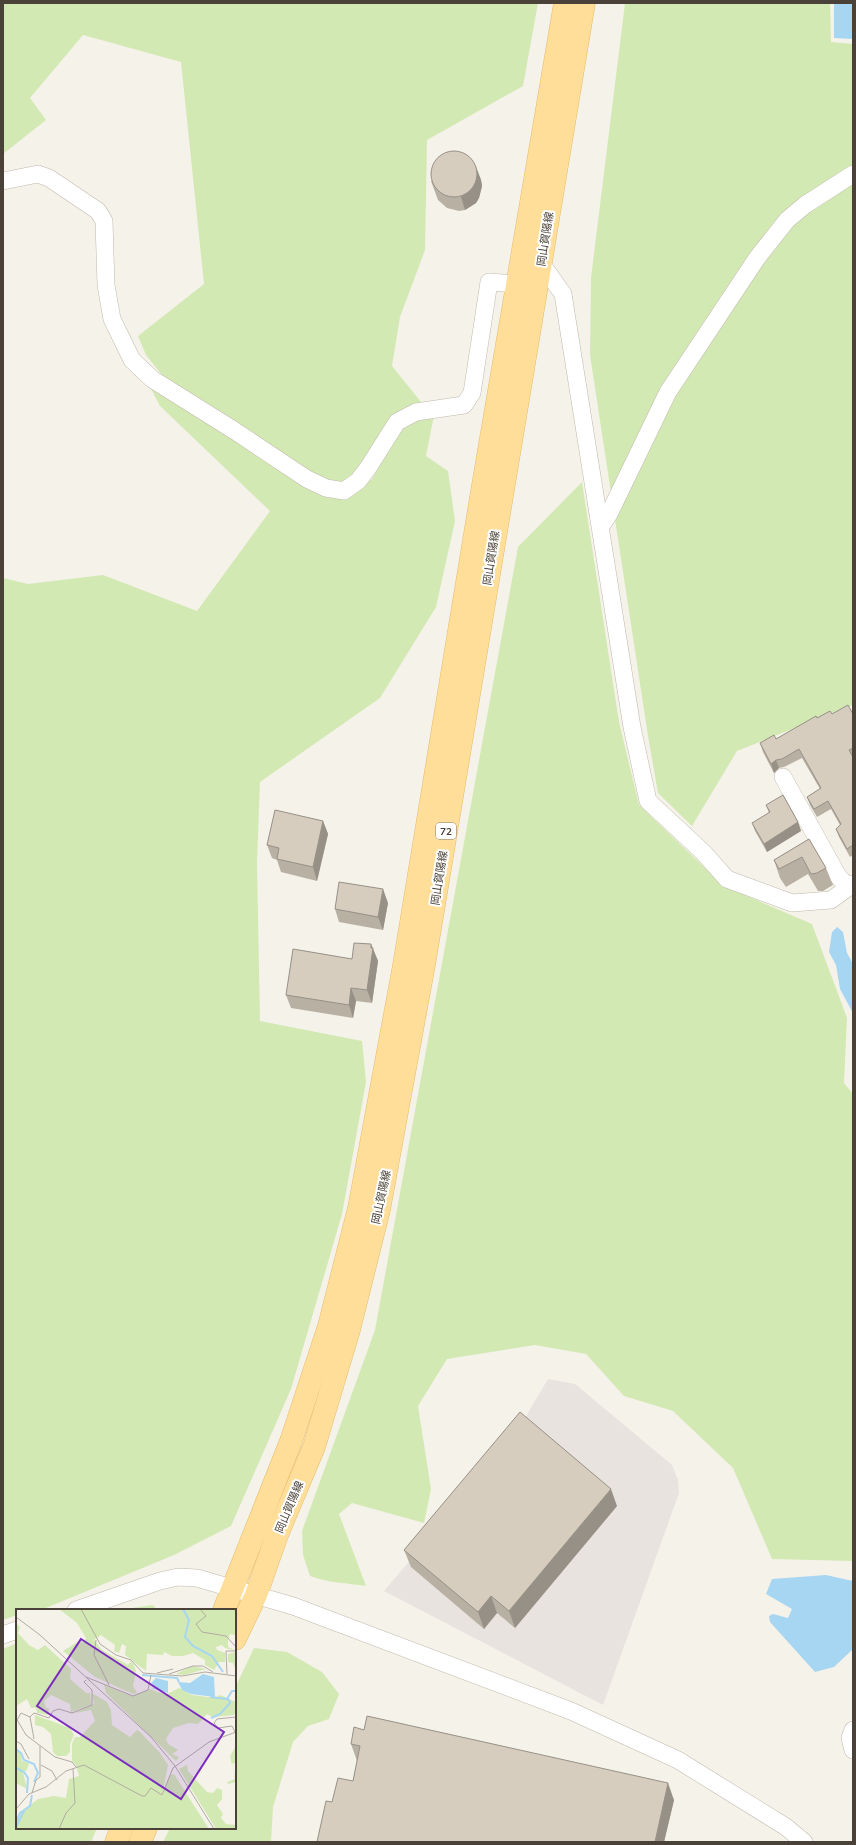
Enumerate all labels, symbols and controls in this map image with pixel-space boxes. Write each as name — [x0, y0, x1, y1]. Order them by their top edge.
street label: 岡山賀陽線 — [534, 211, 557, 267]
street label: 岡山賀陽線 — [480, 530, 503, 586]
road number: 72 — [436, 823, 456, 839]
street label: 岡山賀陽線 — [428, 850, 451, 906]
street label: 岡山賀陽線 — [368, 1169, 395, 1226]
street label: 岡山賀陽線 — [272, 1479, 307, 1535]
inset map — [16, 1609, 236, 1829]

